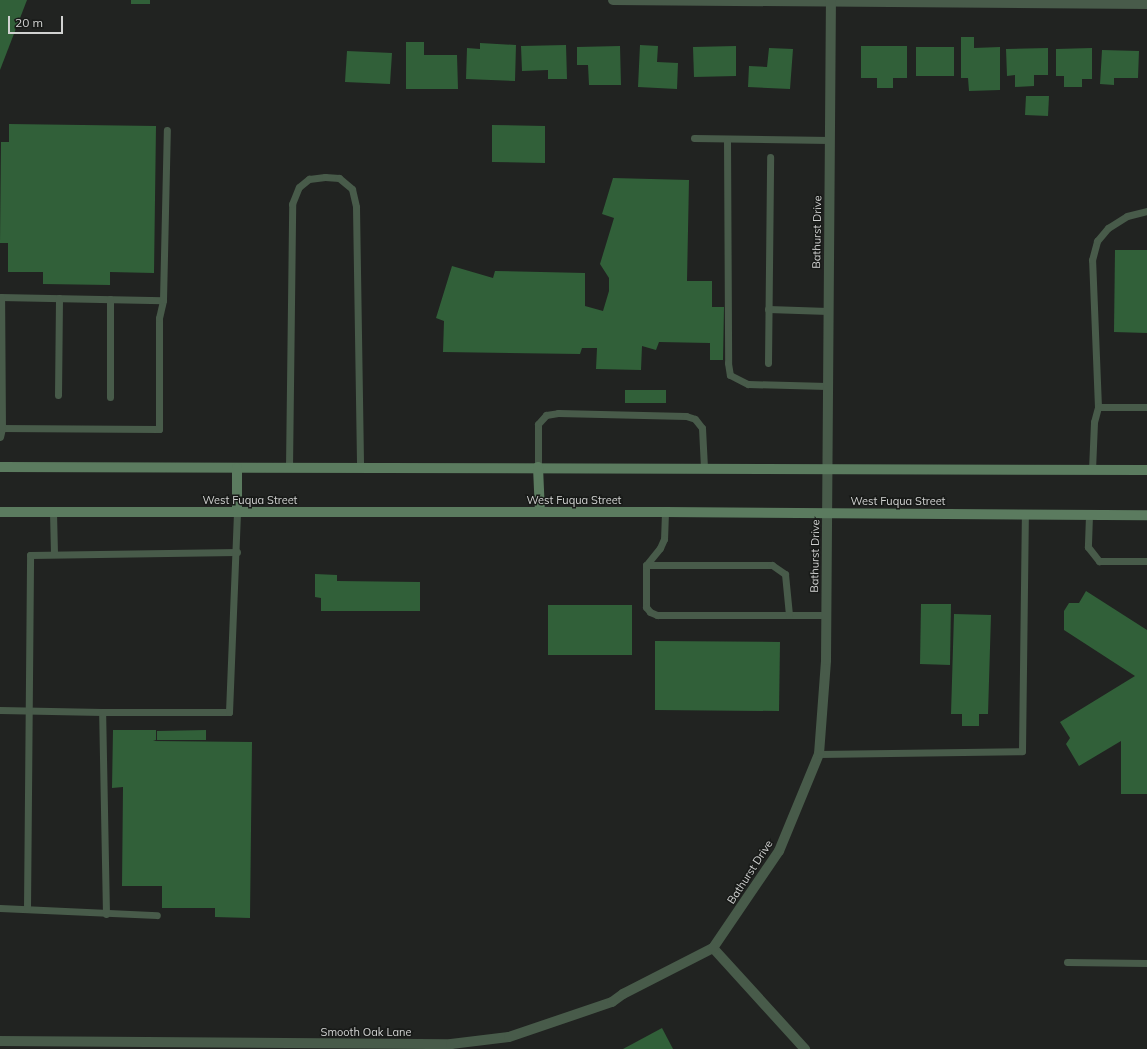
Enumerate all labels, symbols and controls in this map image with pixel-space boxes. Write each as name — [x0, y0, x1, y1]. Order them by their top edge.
scale bar — [10, 8, 65, 34]
text: 20 m — [15, 15, 43, 30]
street label: Bathurst Drive — [810, 195, 824, 269]
street label: West Fuqua Street — [203, 493, 297, 507]
street label: West Fuqua Street — [527, 493, 621, 507]
street label: West Fuqua Street — [851, 494, 945, 508]
street label: Bathurst Drive — [808, 519, 822, 593]
street label: Bathurst Drive — [724, 838, 776, 906]
street label: Smooth Oak Lane — [321, 1025, 411, 1039]

